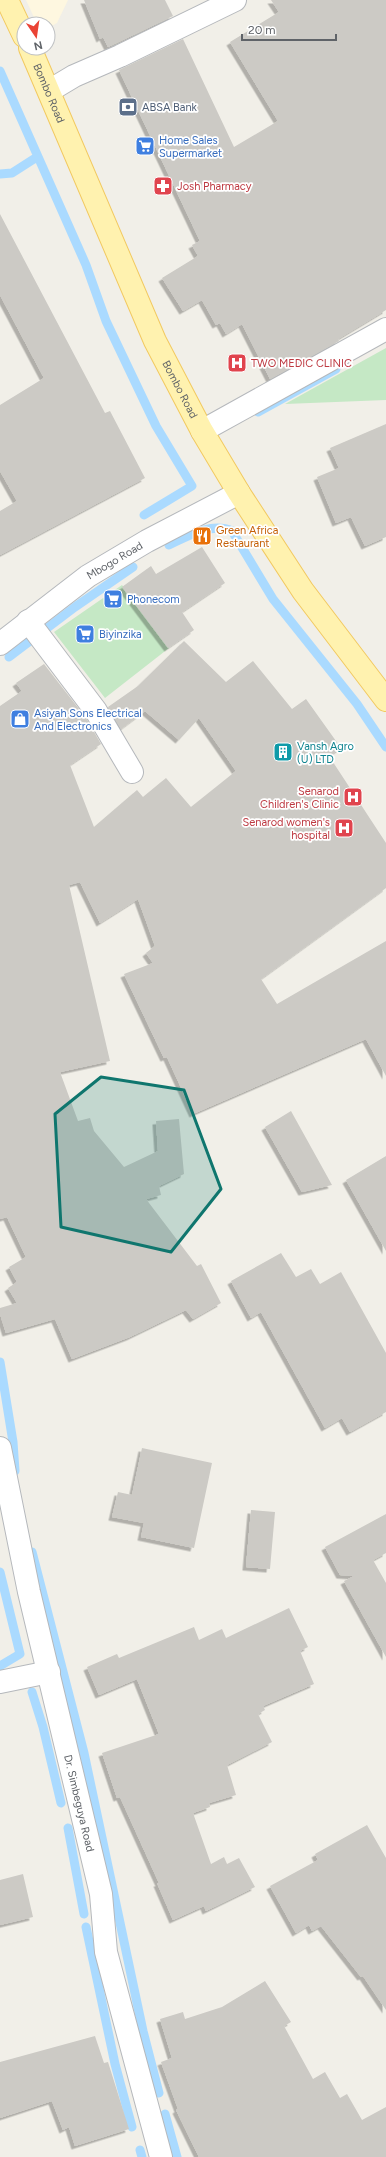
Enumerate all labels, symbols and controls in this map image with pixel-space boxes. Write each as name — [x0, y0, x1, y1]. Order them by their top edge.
north arrow — [16, 16, 56, 56]
scale bar — [242, 16, 336, 42]
text: 20 m — [248, 23, 276, 37]
text: N — [33, 38, 44, 53]
street label: Bombo Road — [30, 62, 67, 125]
bank icon: ABSA Bank — [117, 96, 139, 118]
place label: ABSA Bank — [142, 101, 198, 114]
place label: Home Sales Supermarket — [159, 134, 222, 160]
supermarket icon: Home Sales Supermarket — [134, 135, 156, 157]
pharmacy icon: Josh Pharmacy — [152, 175, 174, 197]
place label: Josh Pharmacy — [177, 180, 252, 193]
hospital icon: TWO MEDIC CLINIC — [226, 352, 248, 374]
place label: TWO MEDIC CLINIC — [251, 357, 352, 370]
street label: Bombo Road — [159, 358, 200, 421]
place label: Green Africa Restaurant — [216, 524, 278, 550]
restaurant icon: Green Africa Restaurant — [191, 525, 213, 547]
street label: Mbogo Road — [84, 539, 145, 582]
supermarket icon: Phonecom — [102, 588, 124, 610]
place label: Phonecom — [127, 593, 180, 606]
supermarket icon: Biyinzika — [74, 623, 96, 645]
place label: Biyinzika — [99, 628, 142, 641]
place label: Asiyah Sons Electrical And Electronics — [34, 707, 142, 733]
shop icon: Asiyah Sons Electrical And Electronics — [9, 708, 31, 730]
place label: Vansh Agro (U) LTD — [297, 740, 354, 766]
building icon: Vansh Agro (U) LTD — [272, 741, 294, 763]
place label: Senarod Children's Clinic — [260, 785, 339, 811]
hospital icon: Senarod Children's Clinic — [342, 786, 364, 808]
place label: Senarod women's hospital — [243, 816, 330, 842]
hospital icon: Senarod women's hospital — [333, 817, 355, 839]
street label: Dr. Simbeguya Road — [61, 1753, 97, 1853]

